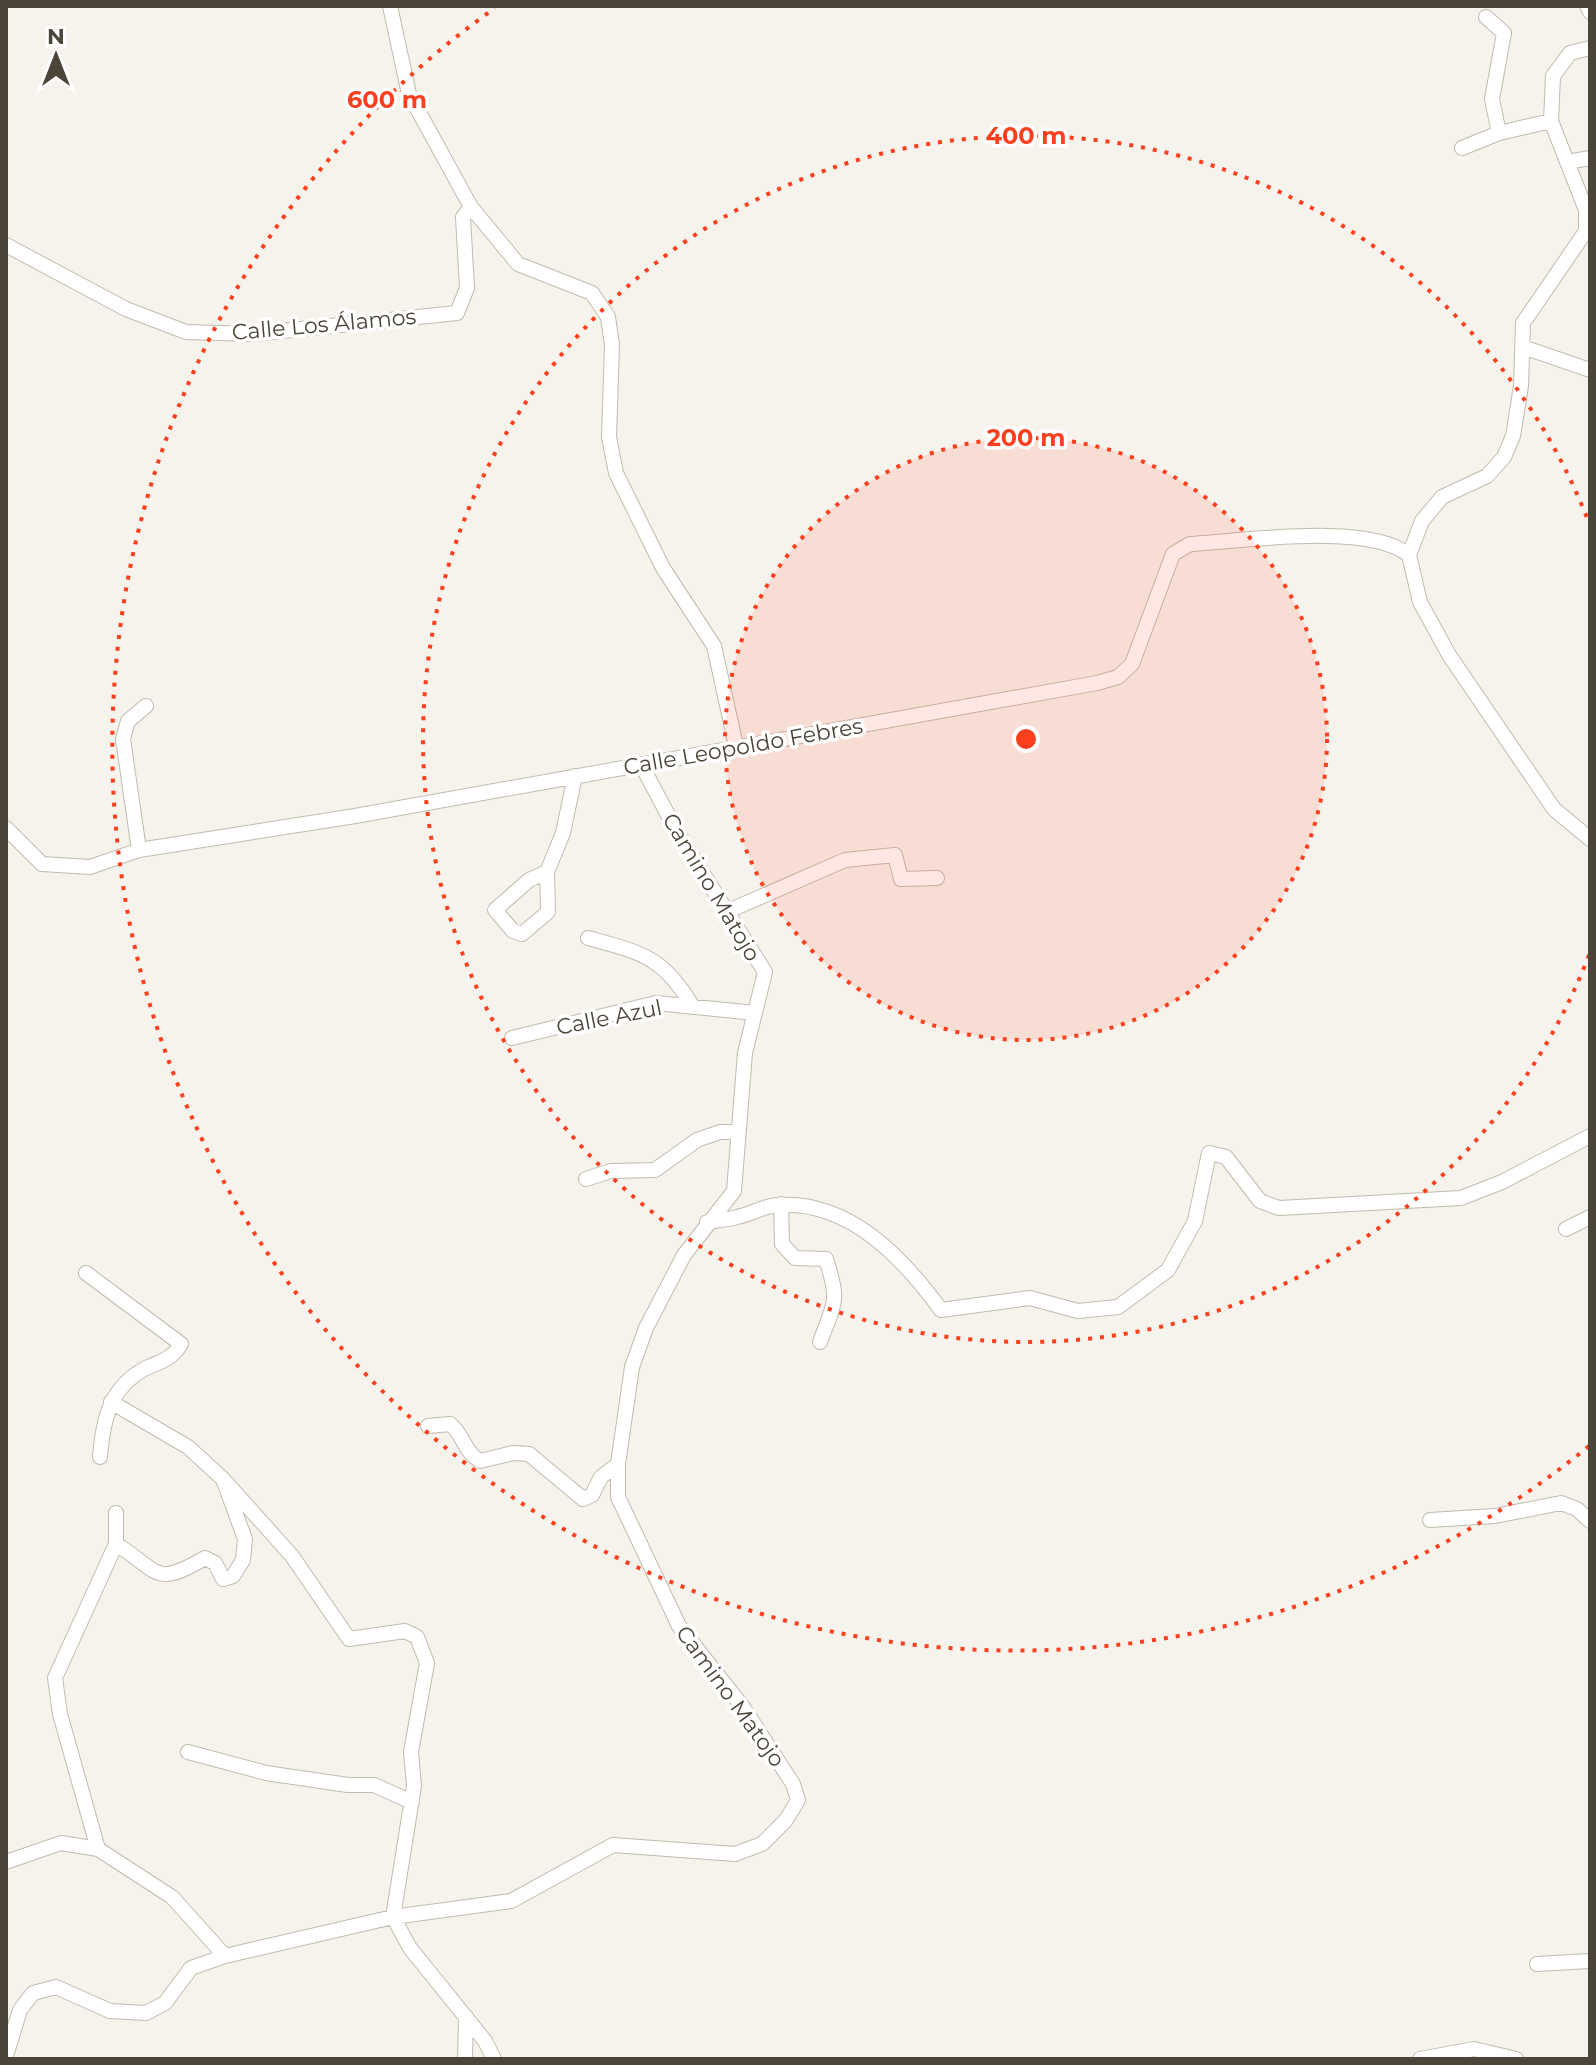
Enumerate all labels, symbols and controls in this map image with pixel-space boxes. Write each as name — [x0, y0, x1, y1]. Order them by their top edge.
north arrow — [16, 16, 96, 96]
text: N — [47, 23, 65, 50]
text: 600 m — [347, 85, 427, 114]
text: 400 m — [985, 121, 1067, 150]
street label: Calle Los Álamos — [231, 303, 418, 346]
text: 200 m — [987, 423, 1065, 452]
street label: Calle Leopoldo Febres — [621, 712, 865, 781]
centre of rings — [1012, 725, 1040, 753]
street label: Camino Matojo — [657, 808, 766, 966]
street label: Calle Azul — [554, 994, 664, 1041]
street label: Camino Matojo — [670, 1620, 791, 1772]

